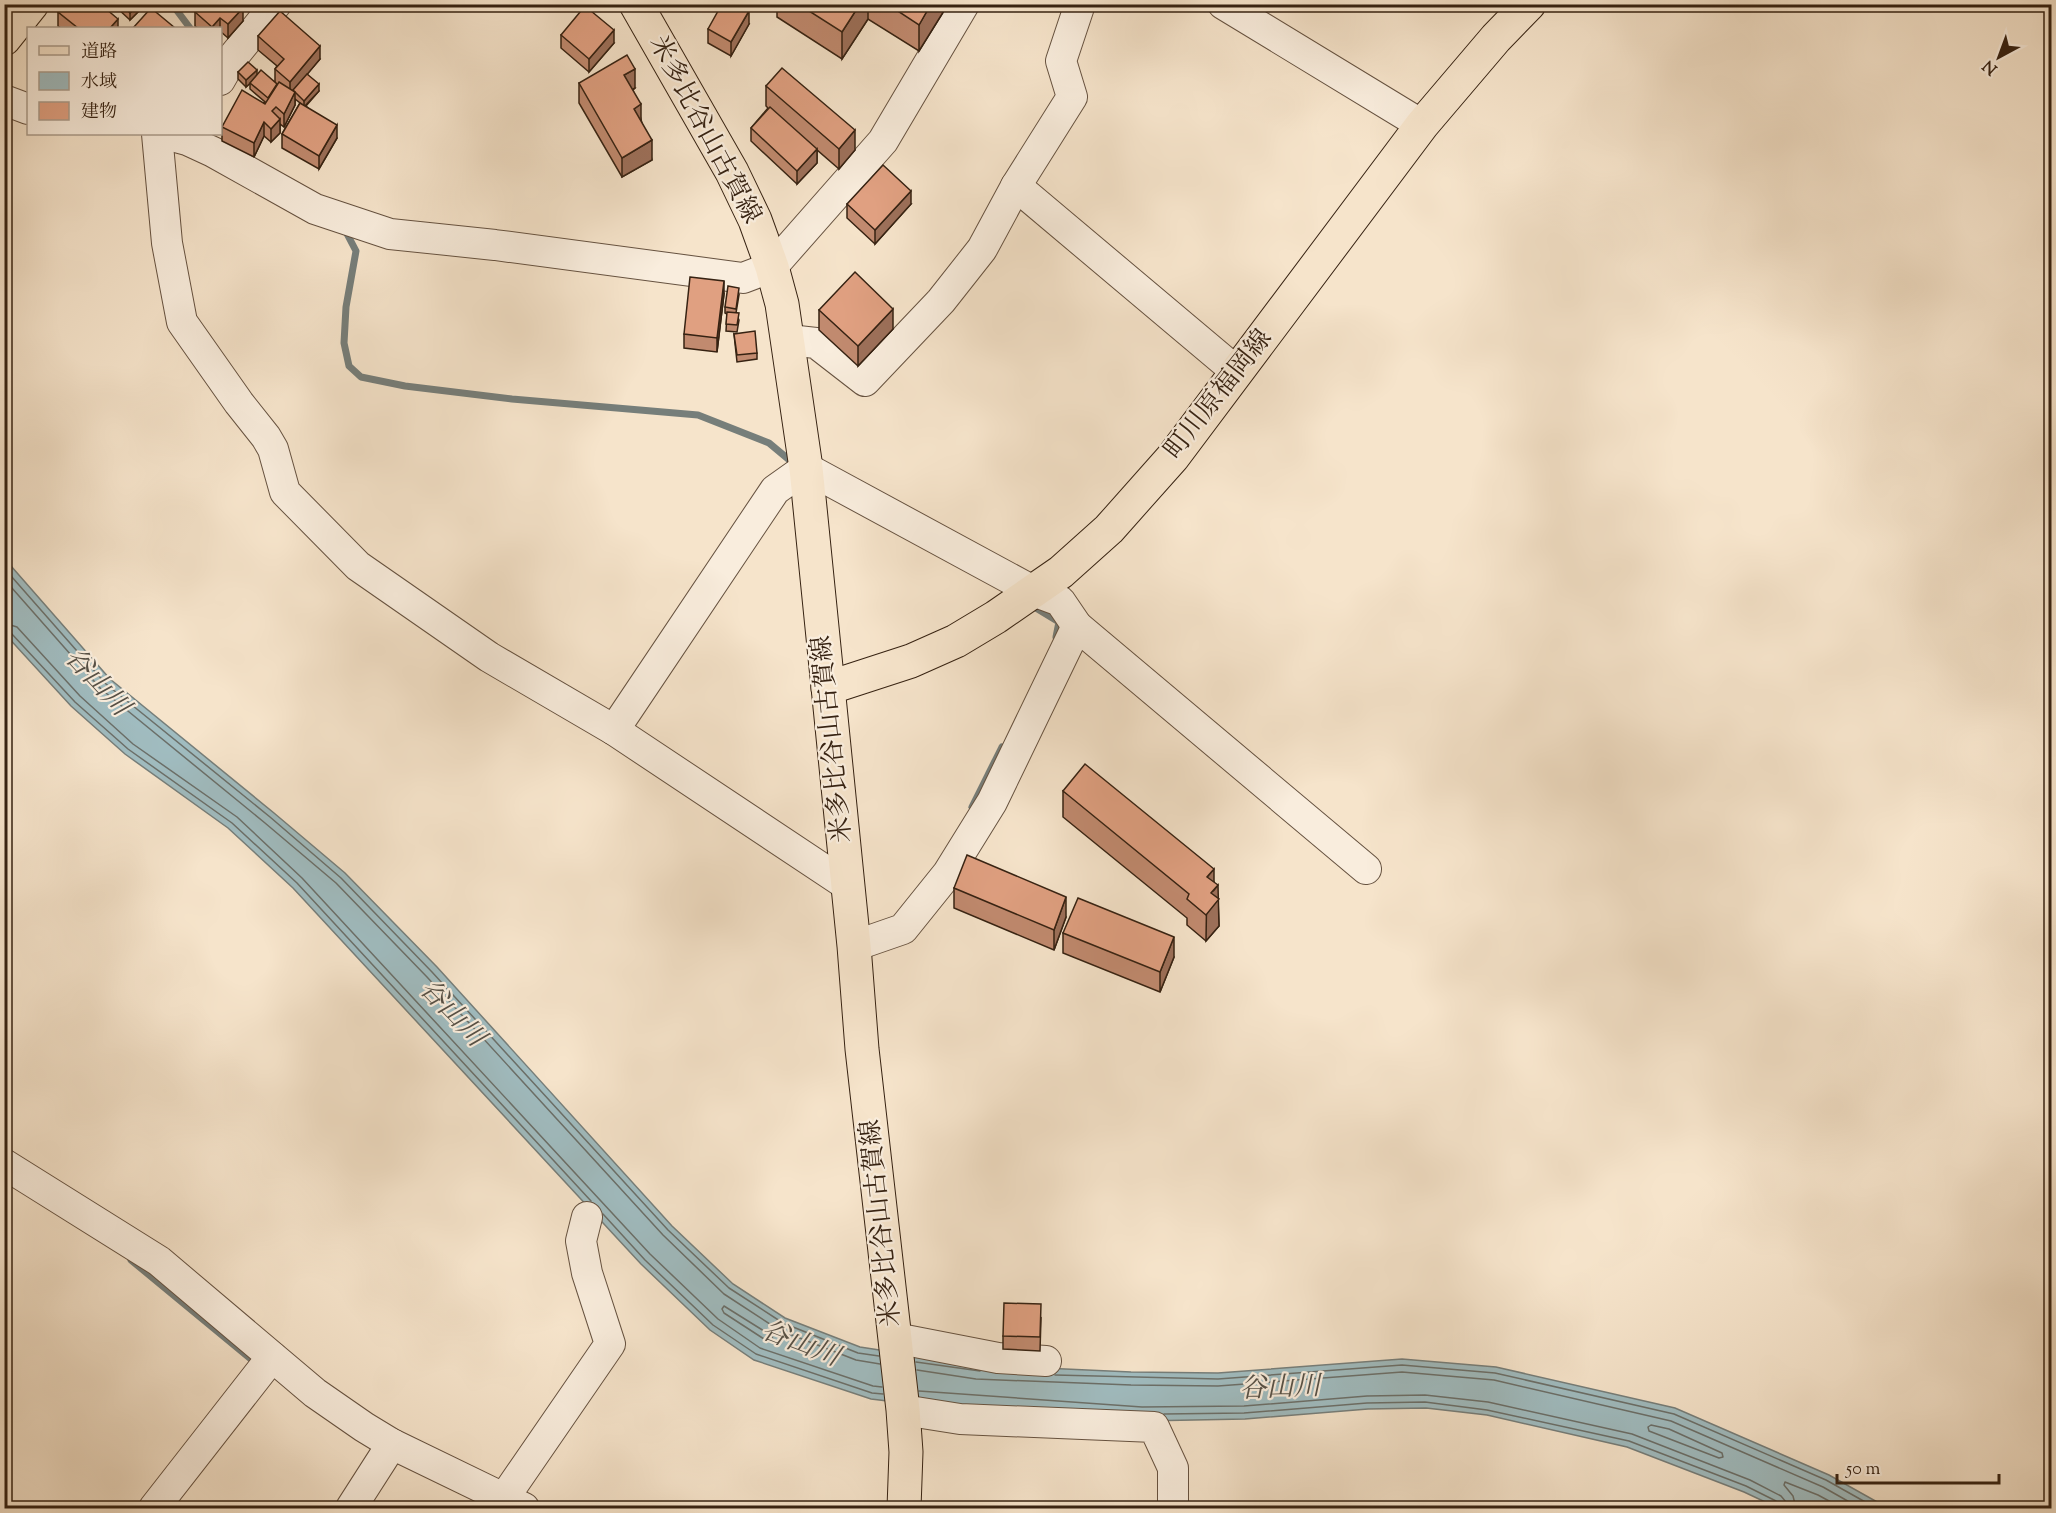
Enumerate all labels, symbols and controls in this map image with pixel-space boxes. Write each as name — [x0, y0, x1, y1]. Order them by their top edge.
legend — [27, 27, 222, 135]
north arrow — [1969, 27, 2029, 87]
street label: 米多比谷山古賀線 — [639, 29, 769, 231]
text: 道路 — [81, 40, 117, 66]
text: N — [1978, 53, 2003, 79]
text: 水域 — [81, 70, 117, 96]
text: 建物 — [81, 100, 117, 126]
street label: 町川原福岡線 — [1156, 322, 1282, 468]
street label: 米多比谷山古賀線 — [804, 634, 862, 844]
water label: 谷山川 — [54, 640, 140, 728]
water label: 谷山川 — [409, 971, 495, 1059]
street label: 米多比谷山古賀線 — [853, 1118, 911, 1328]
water label: 谷山川 — [755, 1312, 848, 1379]
water label: 谷山川 — [1239, 1368, 1324, 1410]
scale bar — [1837, 1447, 1999, 1485]
text: 50 m — [1845, 1457, 1881, 1483]

